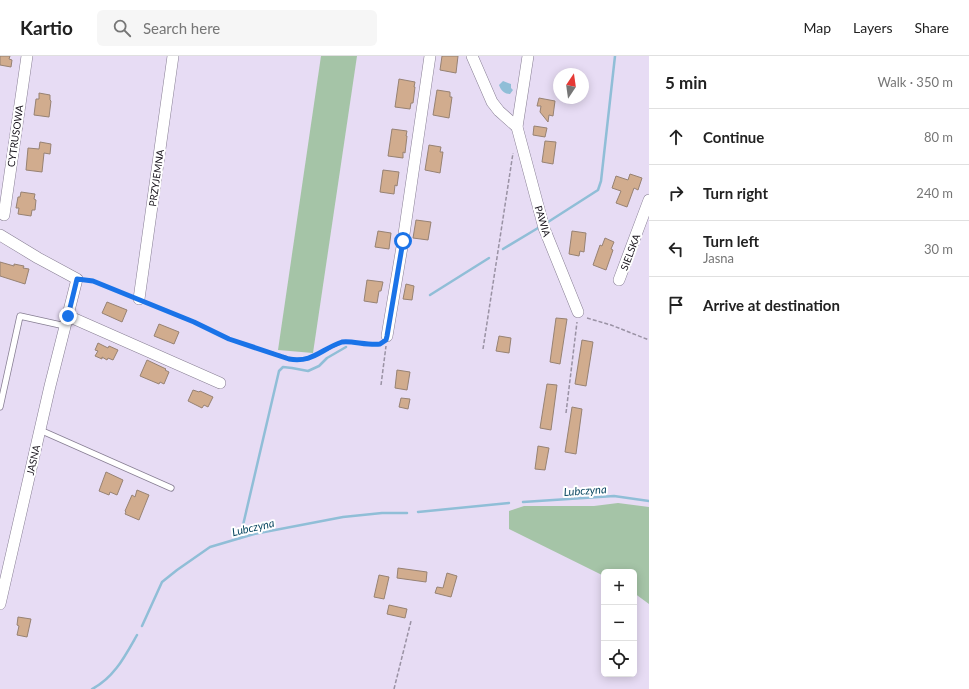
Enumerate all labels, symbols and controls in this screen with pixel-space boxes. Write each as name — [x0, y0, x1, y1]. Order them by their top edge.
search box — [97, 10, 377, 46]
text: Kartio — [20, 16, 73, 39]
icon: search — [111, 17, 133, 39]
text: Search here — [143, 19, 220, 37]
text: Map — [803, 19, 831, 36]
text: Layers — [853, 19, 893, 36]
text: Share — [915, 19, 949, 36]
north arrow — [553, 68, 589, 104]
text: 5 min — [665, 72, 707, 93]
text: Walk · 350 m — [877, 74, 953, 90]
street label: CYTRUSOWA — [5, 104, 25, 168]
icon: ahead — [665, 126, 687, 148]
text: Continue — [703, 128, 764, 146]
text: 80 m — [924, 129, 953, 145]
street label: PRZYJEMNA — [146, 148, 166, 207]
icon: right — [665, 182, 687, 204]
text: Turn right — [703, 184, 768, 202]
text: 240 m — [916, 185, 953, 201]
street label: PAWIA — [533, 204, 553, 238]
route start — [394, 232, 412, 250]
street label: SIELSKA — [618, 232, 642, 272]
text: Turn left — [703, 232, 759, 250]
icon: left — [665, 238, 687, 260]
text: 30 m — [924, 241, 953, 257]
text: Jasna — [703, 250, 734, 266]
icon: arrive — [665, 294, 687, 316]
text: Arrive at destination — [703, 296, 840, 314]
route end — [59, 307, 77, 325]
street label: JASNA — [24, 443, 42, 476]
water label: Lubczyna — [563, 482, 607, 498]
water label: Lubczyna — [231, 516, 276, 538]
map controls — [601, 569, 637, 677]
button: + — [601, 569, 637, 605]
button: − — [601, 605, 637, 641]
button: locate — [601, 641, 637, 677]

